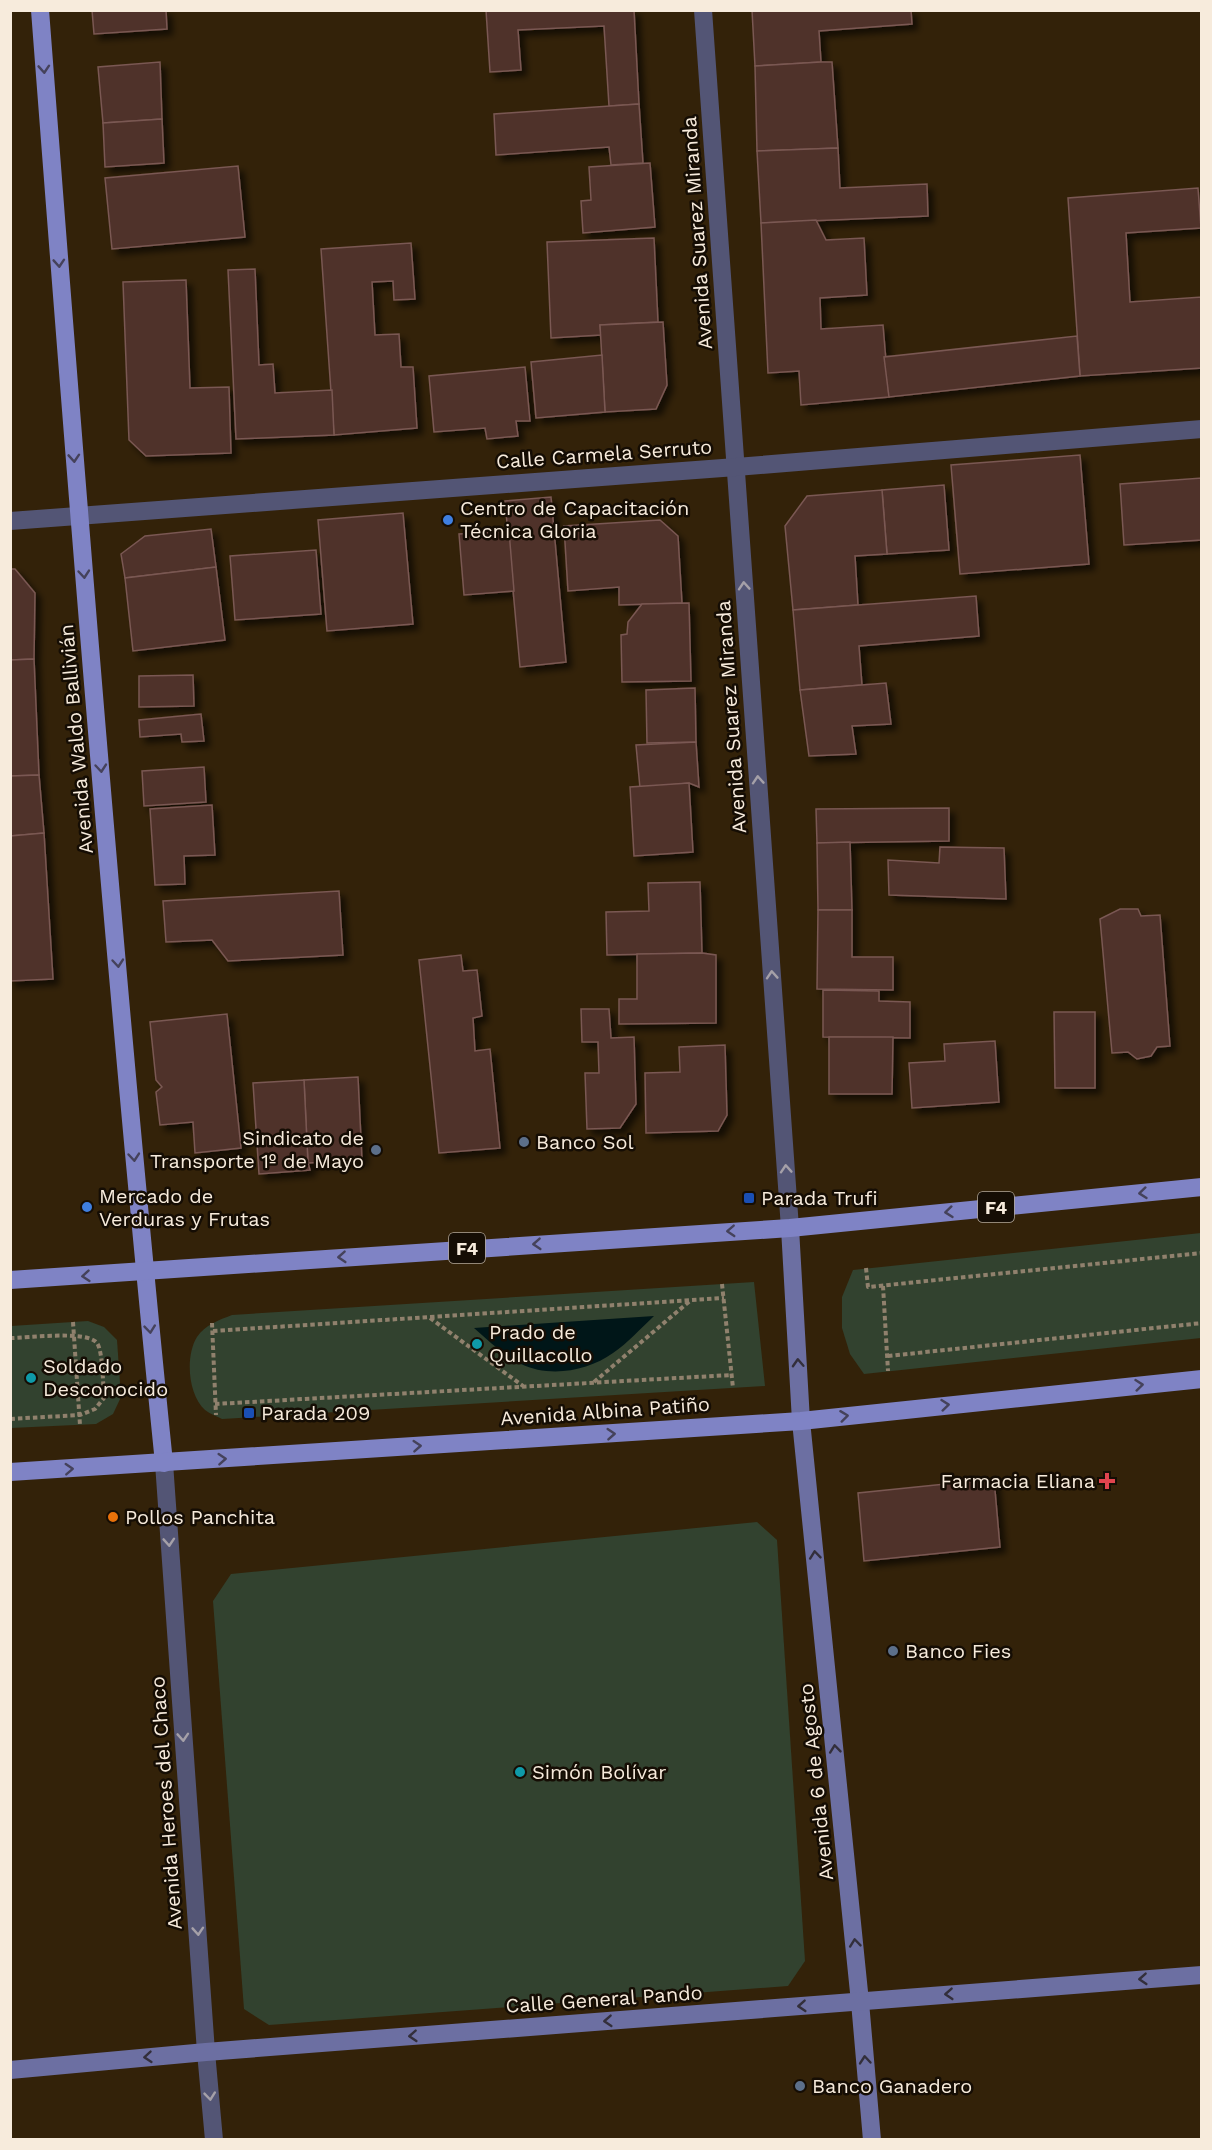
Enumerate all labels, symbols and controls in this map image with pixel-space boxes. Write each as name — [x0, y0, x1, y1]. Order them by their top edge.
one-way arrow — [38, 64, 51, 73]
street label: Avenida Suarez Miranda — [677, 116, 717, 350]
one-way arrow — [53, 259, 66, 268]
street label: Calle Carmela Serruto — [495, 434, 713, 474]
one-way arrow — [68, 453, 81, 462]
place label: Centro de Capacitación Técnica Gloria — [460, 496, 689, 543]
marker: Centro de Capacitación Técnica Gloria — [441, 513, 455, 527]
one-way arrow — [77, 570, 90, 579]
one-way arrow — [738, 581, 751, 590]
street label: Avenida Suarez Miranda — [711, 600, 751, 834]
street label: Avenida Waldo Ballivián — [54, 623, 98, 855]
one-way arrow — [94, 764, 107, 773]
one-way arrow — [752, 776, 765, 785]
one-way arrow — [111, 958, 124, 967]
one-way arrow — [766, 970, 779, 979]
place label: Sindicato de Transporte 1º de Mayo — [150, 1126, 364, 1173]
place label: Banco Sol — [536, 1130, 634, 1154]
marker: Banco Sol — [517, 1135, 531, 1149]
marker: Sindicato de Transporte 1º de Mayo — [369, 1143, 383, 1157]
one-way arrow — [127, 1152, 140, 1162]
one-way arrow — [779, 1165, 792, 1174]
place label: Mercado de Verduras y Frutas — [99, 1184, 270, 1231]
place label: Parada Trufi — [761, 1186, 878, 1210]
one-way arrow — [1139, 1186, 1148, 1198]
marker: Parada Trufi — [742, 1191, 756, 1205]
road number: F4 — [978, 1192, 1014, 1222]
marker: Mercado de Verduras y Frutas — [80, 1200, 94, 1214]
one-way arrow — [945, 1205, 954, 1218]
one-way arrow — [727, 1224, 736, 1237]
road number: F4 — [449, 1233, 485, 1263]
one-way arrow — [532, 1237, 541, 1250]
one-way arrow — [338, 1250, 347, 1263]
one-way arrow — [81, 1269, 90, 1282]
place label: Prado de Quillacollo — [489, 1320, 593, 1367]
one-way arrow — [143, 1324, 156, 1333]
marker: Prado de Quillacollo — [470, 1337, 484, 1351]
place label: Soldado Desconocido — [43, 1354, 168, 1401]
one-way arrow — [791, 1358, 804, 1367]
marker: Soldado Desconocido — [24, 1371, 38, 1385]
one-way arrow — [1134, 1379, 1143, 1392]
street label: Avenida Albina Patiño — [499, 1392, 711, 1430]
one-way arrow — [940, 1399, 949, 1412]
place label: Parada 209 — [261, 1401, 370, 1425]
marker: Parada 209 — [242, 1406, 256, 1420]
one-way arrow — [839, 1410, 848, 1423]
one-way arrow — [607, 1427, 616, 1440]
one-way arrow — [412, 1440, 421, 1453]
one-way arrow — [218, 1453, 227, 1466]
one-way arrow — [64, 1462, 73, 1475]
place label: Farmacia Eliana — [941, 1469, 1095, 1493]
marker: Farmacia Eliana — [1100, 1474, 1114, 1488]
place label: Pollos Panchita — [125, 1505, 275, 1529]
marker: Pollos Panchita — [106, 1510, 120, 1524]
one-way arrow — [163, 1538, 176, 1547]
one-way arrow — [809, 1551, 822, 1560]
place label: Banco Fies — [905, 1639, 1011, 1663]
marker: Banco Fies — [886, 1644, 900, 1658]
street label: Avenida Heroes del Chaco — [145, 1675, 187, 1931]
street label: Avenida 6 de Agosto — [794, 1682, 838, 1882]
one-way arrow — [177, 1732, 190, 1741]
one-way arrow — [829, 1745, 842, 1754]
place label: Simón Bolívar — [532, 1760, 666, 1784]
marker: Simón Bolívar — [513, 1765, 527, 1779]
one-way arrow — [191, 1927, 204, 1936]
one-way arrow — [849, 1939, 862, 1948]
one-way arrow — [1139, 1972, 1148, 1985]
street label: Calle General Pando — [505, 1980, 703, 2018]
one-way arrow — [944, 1988, 953, 2001]
one-way arrow — [798, 1999, 807, 2012]
one-way arrow — [603, 2014, 612, 2027]
one-way arrow — [409, 2029, 418, 2042]
one-way arrow — [143, 2050, 152, 2063]
one-way arrow — [859, 2056, 872, 2065]
place label: Banco Ganadero — [812, 2074, 972, 2098]
marker: Banco Ganadero — [793, 2079, 807, 2093]
one-way arrow — [203, 2091, 216, 2100]

